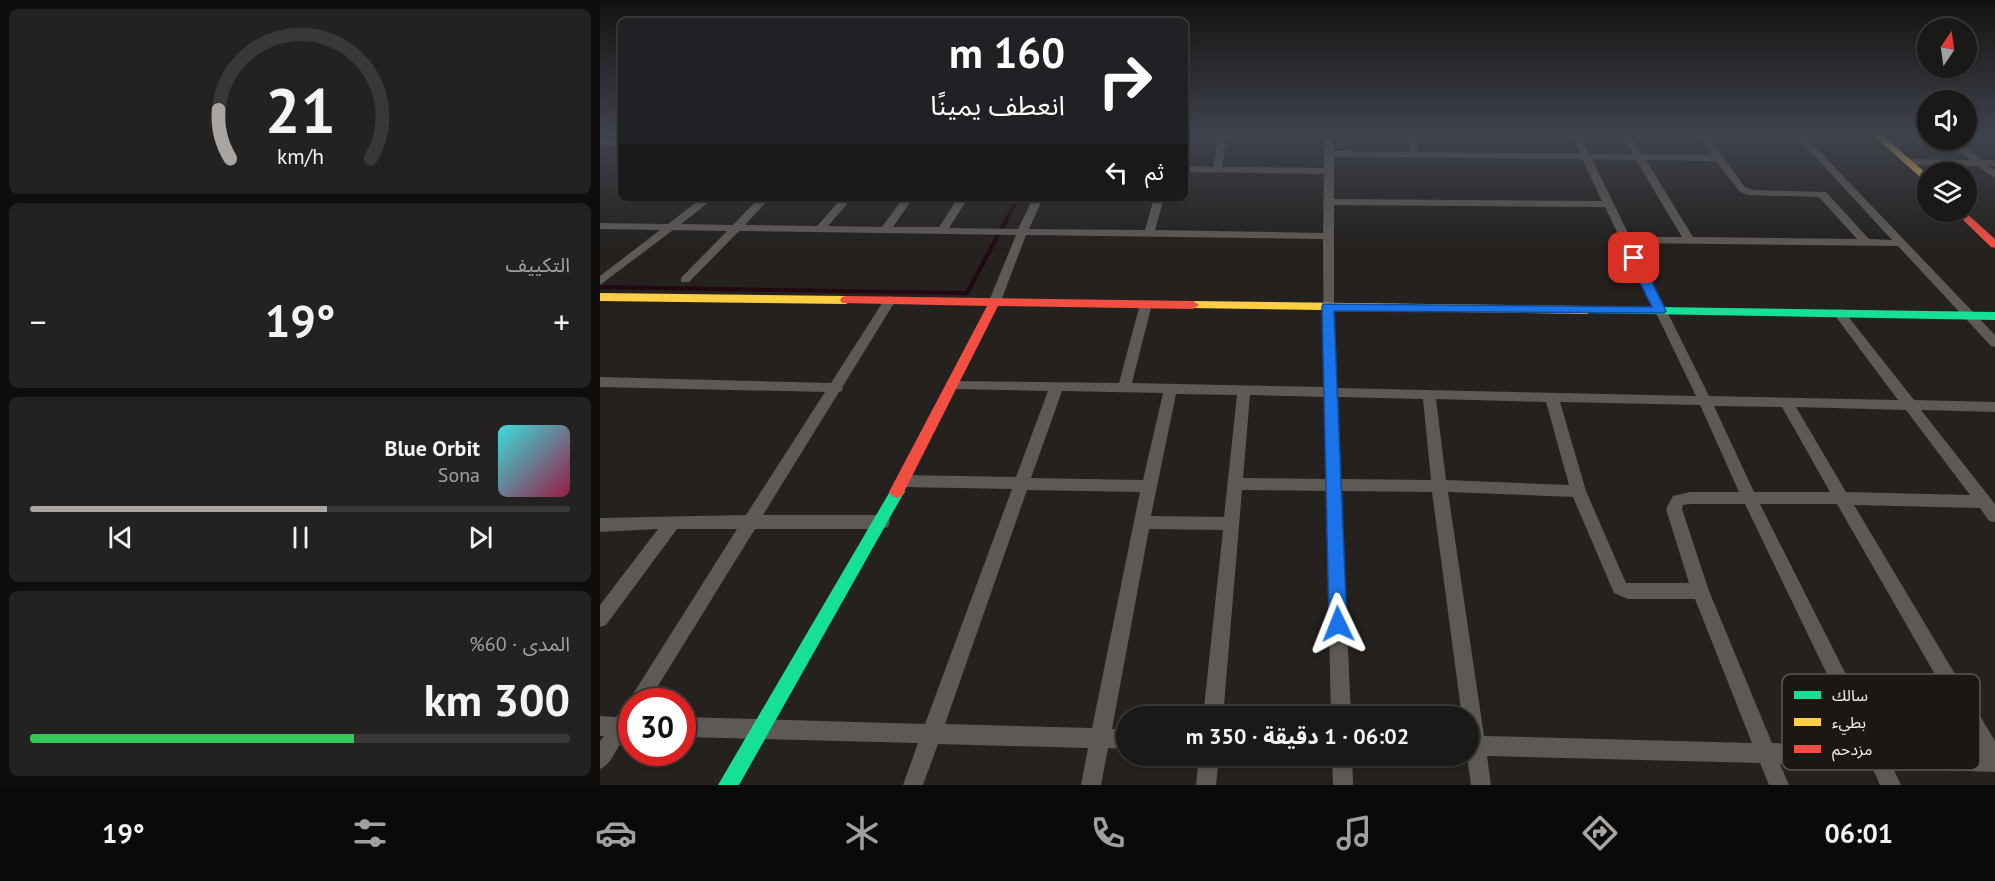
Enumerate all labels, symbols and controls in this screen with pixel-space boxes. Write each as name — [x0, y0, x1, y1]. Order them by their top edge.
north arrow — [1917, 18, 1977, 78]
map controls — [1917, 18, 1977, 222]
text: 160 m — [949, 25, 1065, 80]
icon: right — [1086, 42, 1164, 120]
text: 21 — [265, 69, 335, 150]
text: انعطف يمينًا — [930, 88, 1065, 122]
button: sound — [1917, 90, 1977, 150]
text: km/h — [276, 142, 323, 170]
icon: left — [1100, 156, 1133, 189]
text: ثم — [1145, 158, 1164, 186]
button: layers — [1917, 162, 1977, 222]
pin — [1608, 232, 1659, 283]
icon: arrive — [1617, 241, 1650, 274]
text: التكييف — [506, 252, 570, 278]
text: 19° — [265, 291, 335, 349]
text: − — [30, 300, 47, 343]
text: + — [553, 300, 570, 343]
text: Blue Orbit — [384, 434, 480, 462]
text: Sona — [438, 462, 480, 488]
icon: previous — [104, 521, 137, 554]
icon: pause — [284, 521, 317, 554]
icon: next — [464, 521, 497, 554]
position arrow — [1306, 592, 1370, 656]
text: المدى · 60% — [469, 631, 570, 657]
text: 300 km — [424, 670, 570, 728]
legend — [1782, 674, 1980, 770]
text: سالك — [1832, 685, 1868, 705]
speed limit sign: 30 — [618, 688, 696, 766]
text: بطيء — [1832, 712, 1866, 735]
text: 06:02 · 1 دقيقة · 350 m — [1186, 722, 1409, 750]
text: مزدحم — [1832, 739, 1872, 762]
icon: filters — [349, 812, 391, 854]
icon: car — [595, 812, 637, 854]
icon: climate — [841, 812, 883, 854]
icon: phone — [1087, 812, 1129, 854]
icon: music — [1333, 812, 1375, 854]
icon: directions — [1579, 812, 1621, 854]
text: 19° — [102, 816, 145, 850]
text: 06:01 — [1825, 816, 1893, 850]

